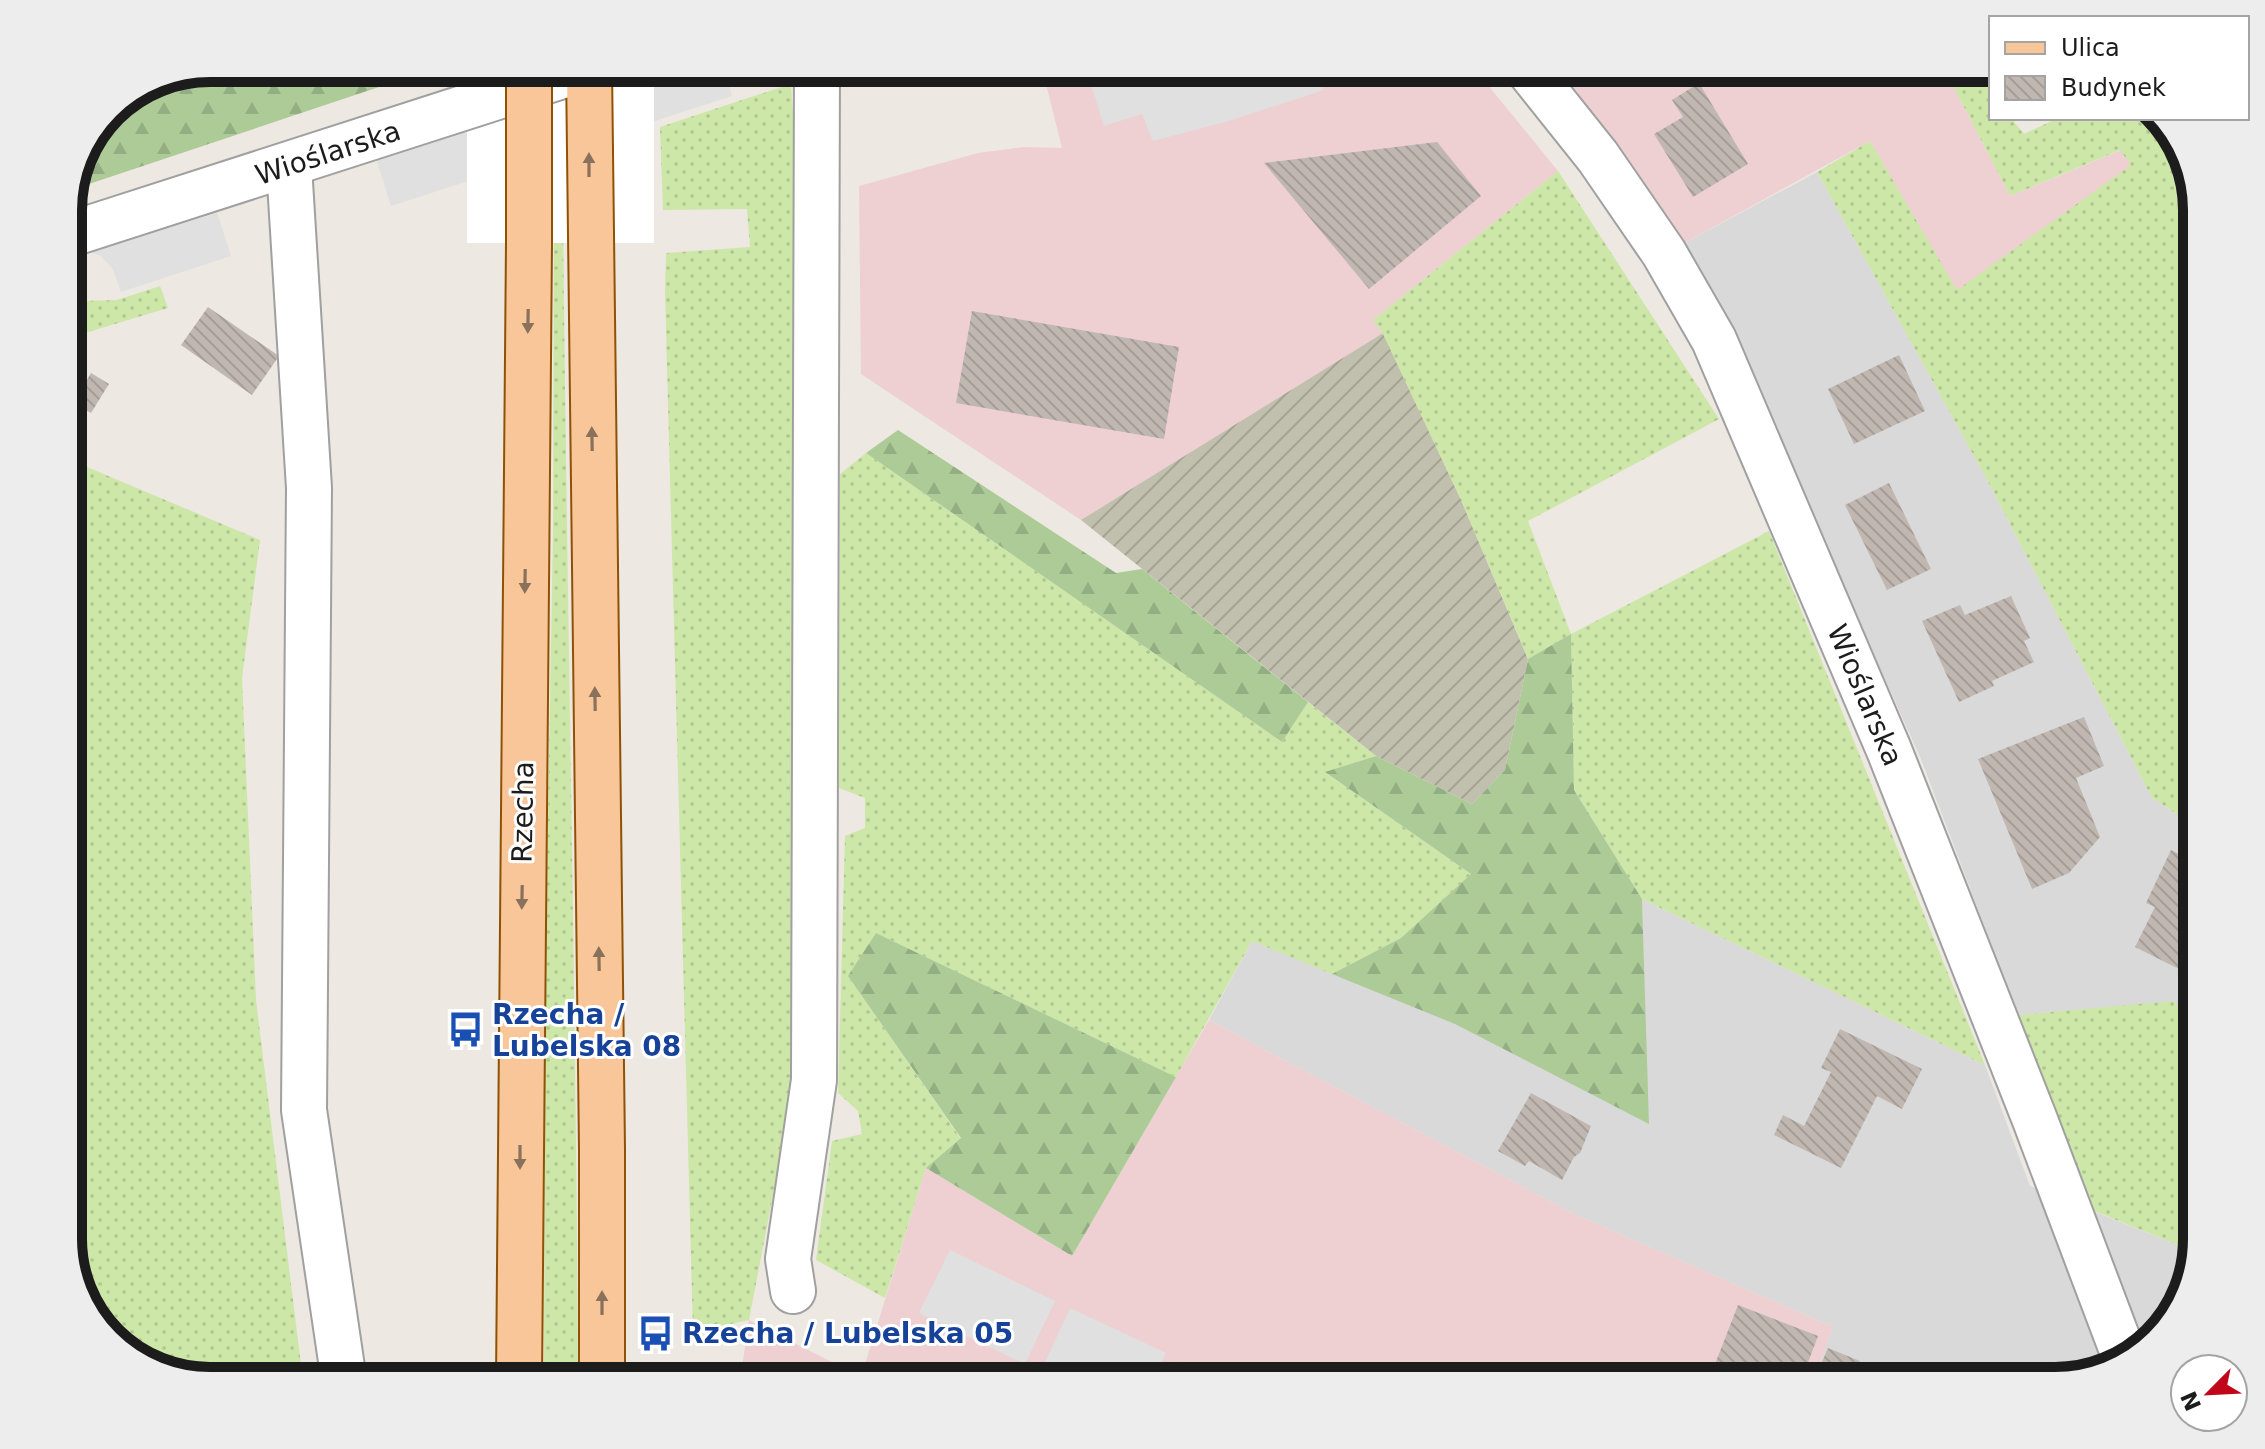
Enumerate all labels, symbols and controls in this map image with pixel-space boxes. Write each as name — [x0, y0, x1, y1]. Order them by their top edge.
legend — [1989, 16, 2249, 120]
text: Ulica — [2061, 34, 2120, 62]
text: Budynek — [2061, 74, 2166, 102]
street label: Wioślarska — [251, 114, 405, 192]
one-way arrow — [583, 152, 595, 177]
one-way arrow — [522, 309, 534, 334]
one-way arrow — [585, 426, 598, 451]
one-way arrow — [519, 569, 532, 594]
street label: Wioślarska — [1820, 619, 1910, 771]
one-way arrow — [589, 686, 601, 711]
street label: Rzecha — [506, 761, 540, 863]
one-way arrow — [516, 885, 528, 910]
one-way arrow — [593, 946, 605, 971]
place label: Rzecha / Lubelska 08 — [492, 998, 681, 1063]
bus stop icon: Rzecha / Lubelska 08 — [447, 1011, 485, 1049]
one-way arrow — [514, 1145, 526, 1170]
one-way arrow — [596, 1290, 608, 1315]
bus stop icon: Rzecha / Lubelska 05 — [637, 1314, 675, 1352]
place label: Rzecha / Lubelska 05 — [682, 1317, 1013, 1350]
north arrow — [2169, 1353, 2249, 1433]
text: N — [2176, 1387, 2206, 1414]

